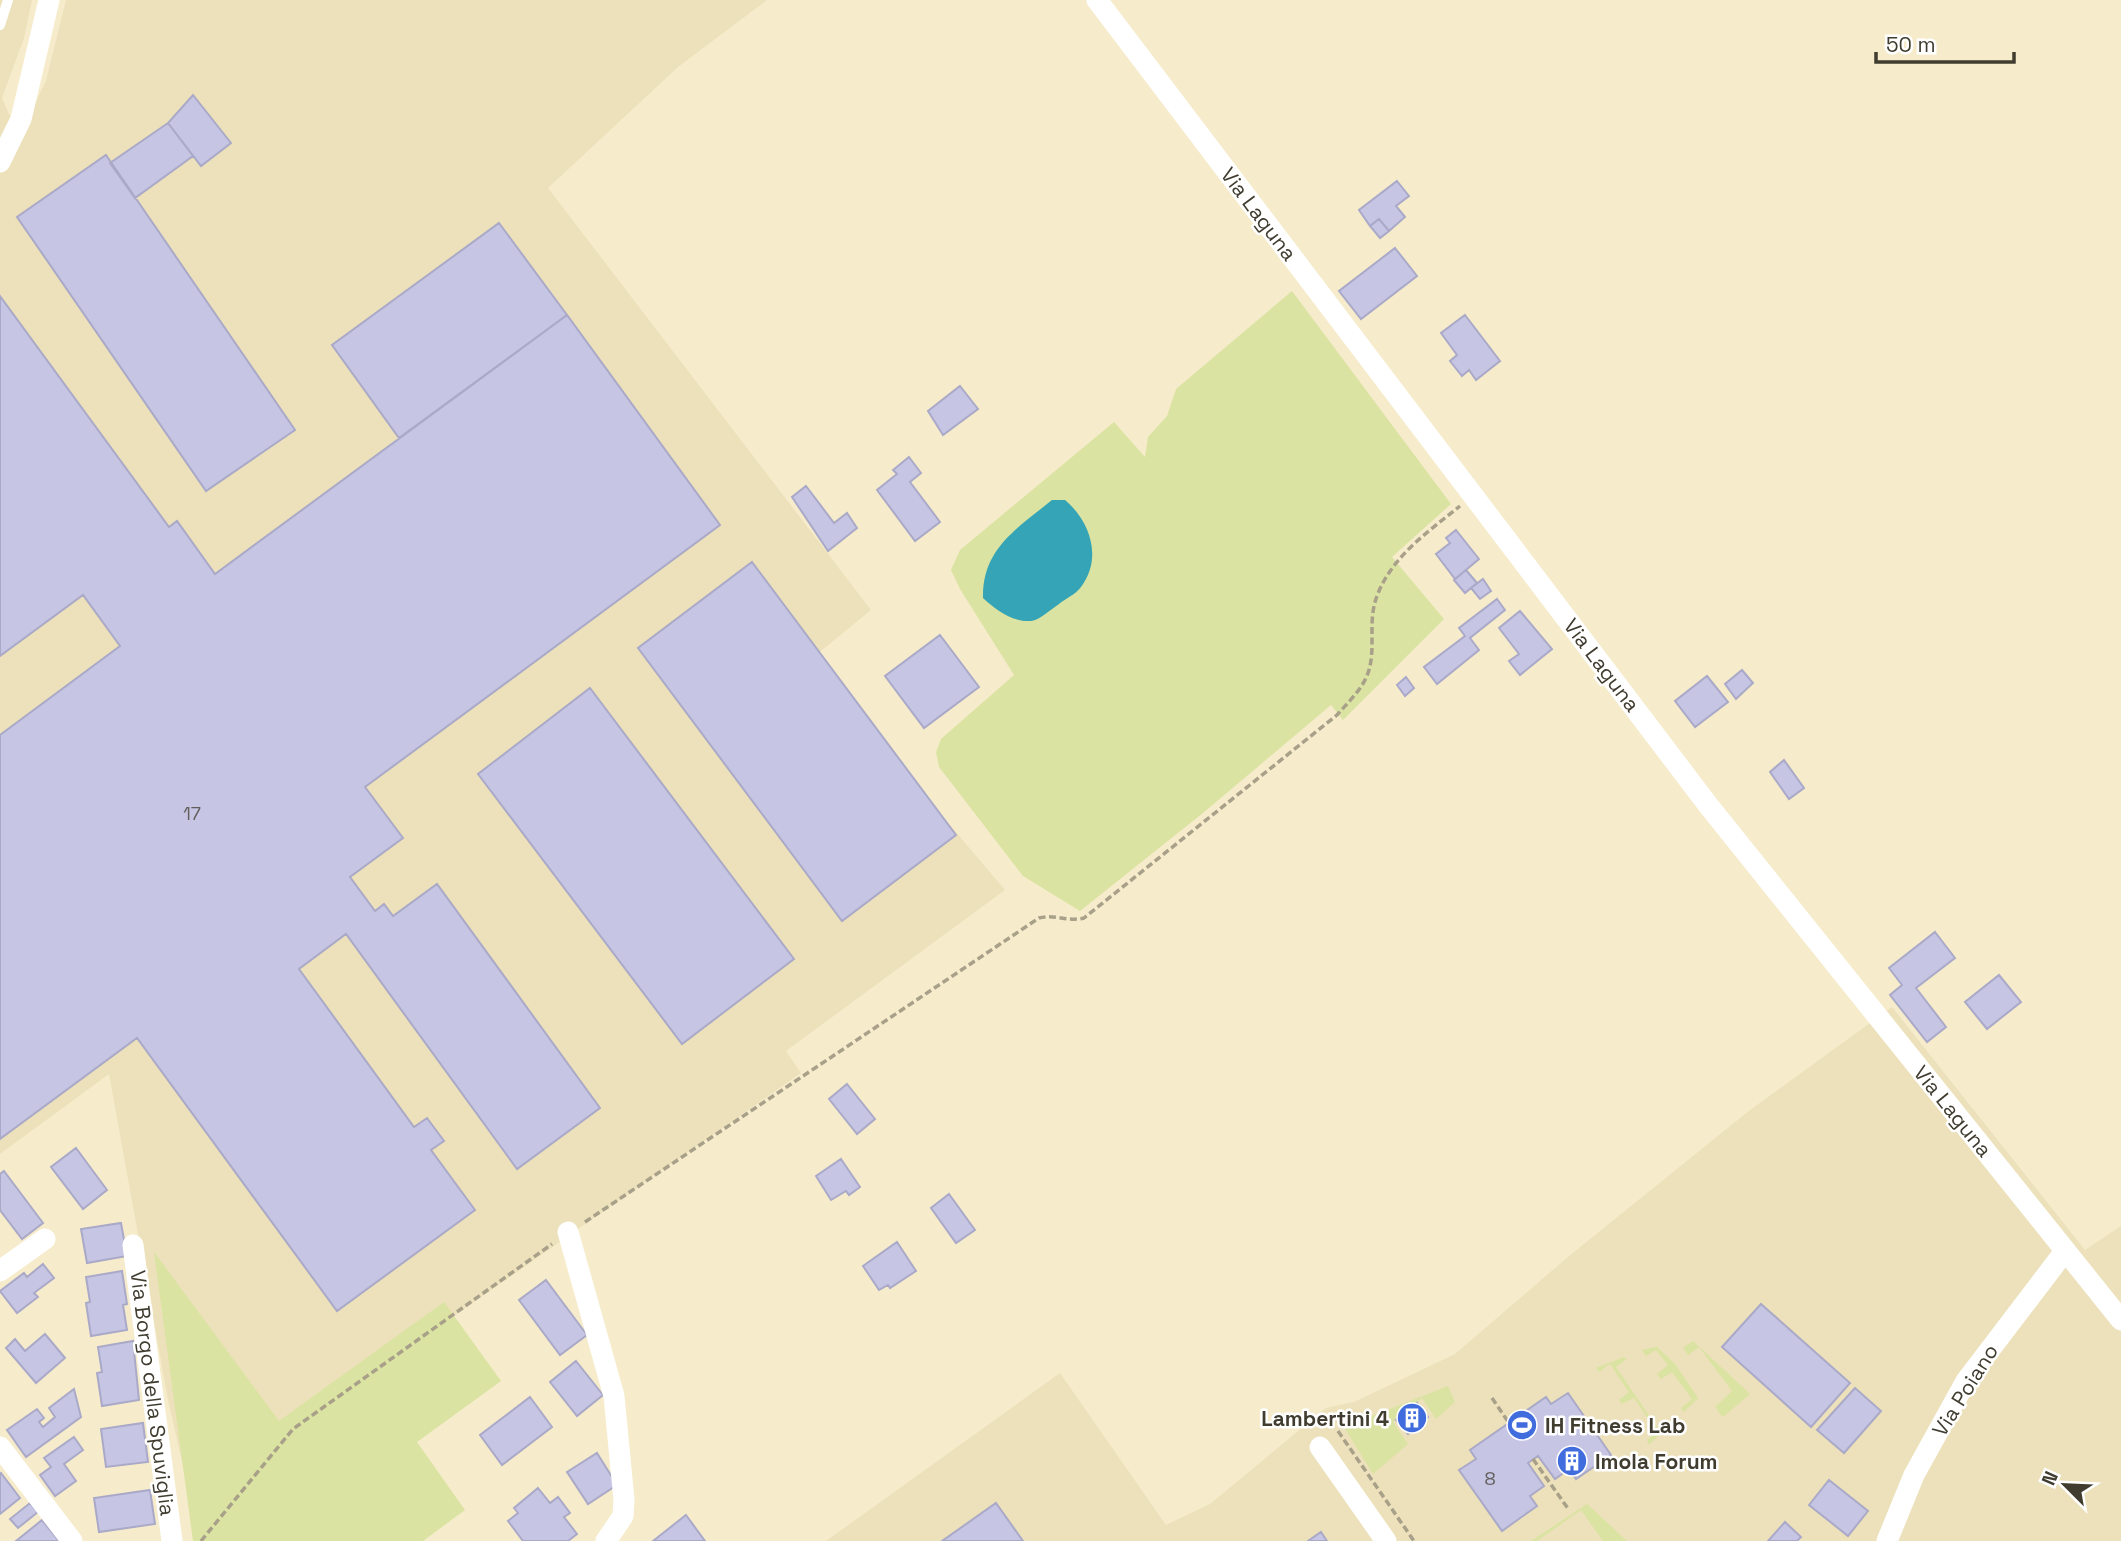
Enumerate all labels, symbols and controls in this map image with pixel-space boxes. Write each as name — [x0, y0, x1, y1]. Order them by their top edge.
scale bar — [1876, 21, 2014, 65]
text: 50 m — [1886, 31, 1936, 58]
street label: Via Laguna — [1215, 162, 1303, 266]
street label: Via Laguna — [1558, 613, 1646, 717]
house number: 17 — [183, 802, 201, 825]
street label: Via Laguna — [1908, 1060, 1998, 1162]
street label: Via Borgo della Spuviglia — [125, 1269, 181, 1517]
street label: Via Poiano — [1926, 1339, 2004, 1441]
building icon: Lambertini 4 — [1395, 1401, 1429, 1435]
place label: Lambertini 4 — [1261, 1405, 1389, 1432]
sports icon: IH Fitness Lab — [1505, 1408, 1539, 1442]
place label: IH Fitness Lab — [1545, 1412, 1685, 1439]
building icon: Imola Forum — [1555, 1444, 1589, 1478]
place label: Imola Forum — [1595, 1448, 1718, 1475]
north arrow — [2030, 1450, 2100, 1520]
house number: 8 — [1484, 1467, 1496, 1490]
text: N — [2036, 1467, 2064, 1489]

